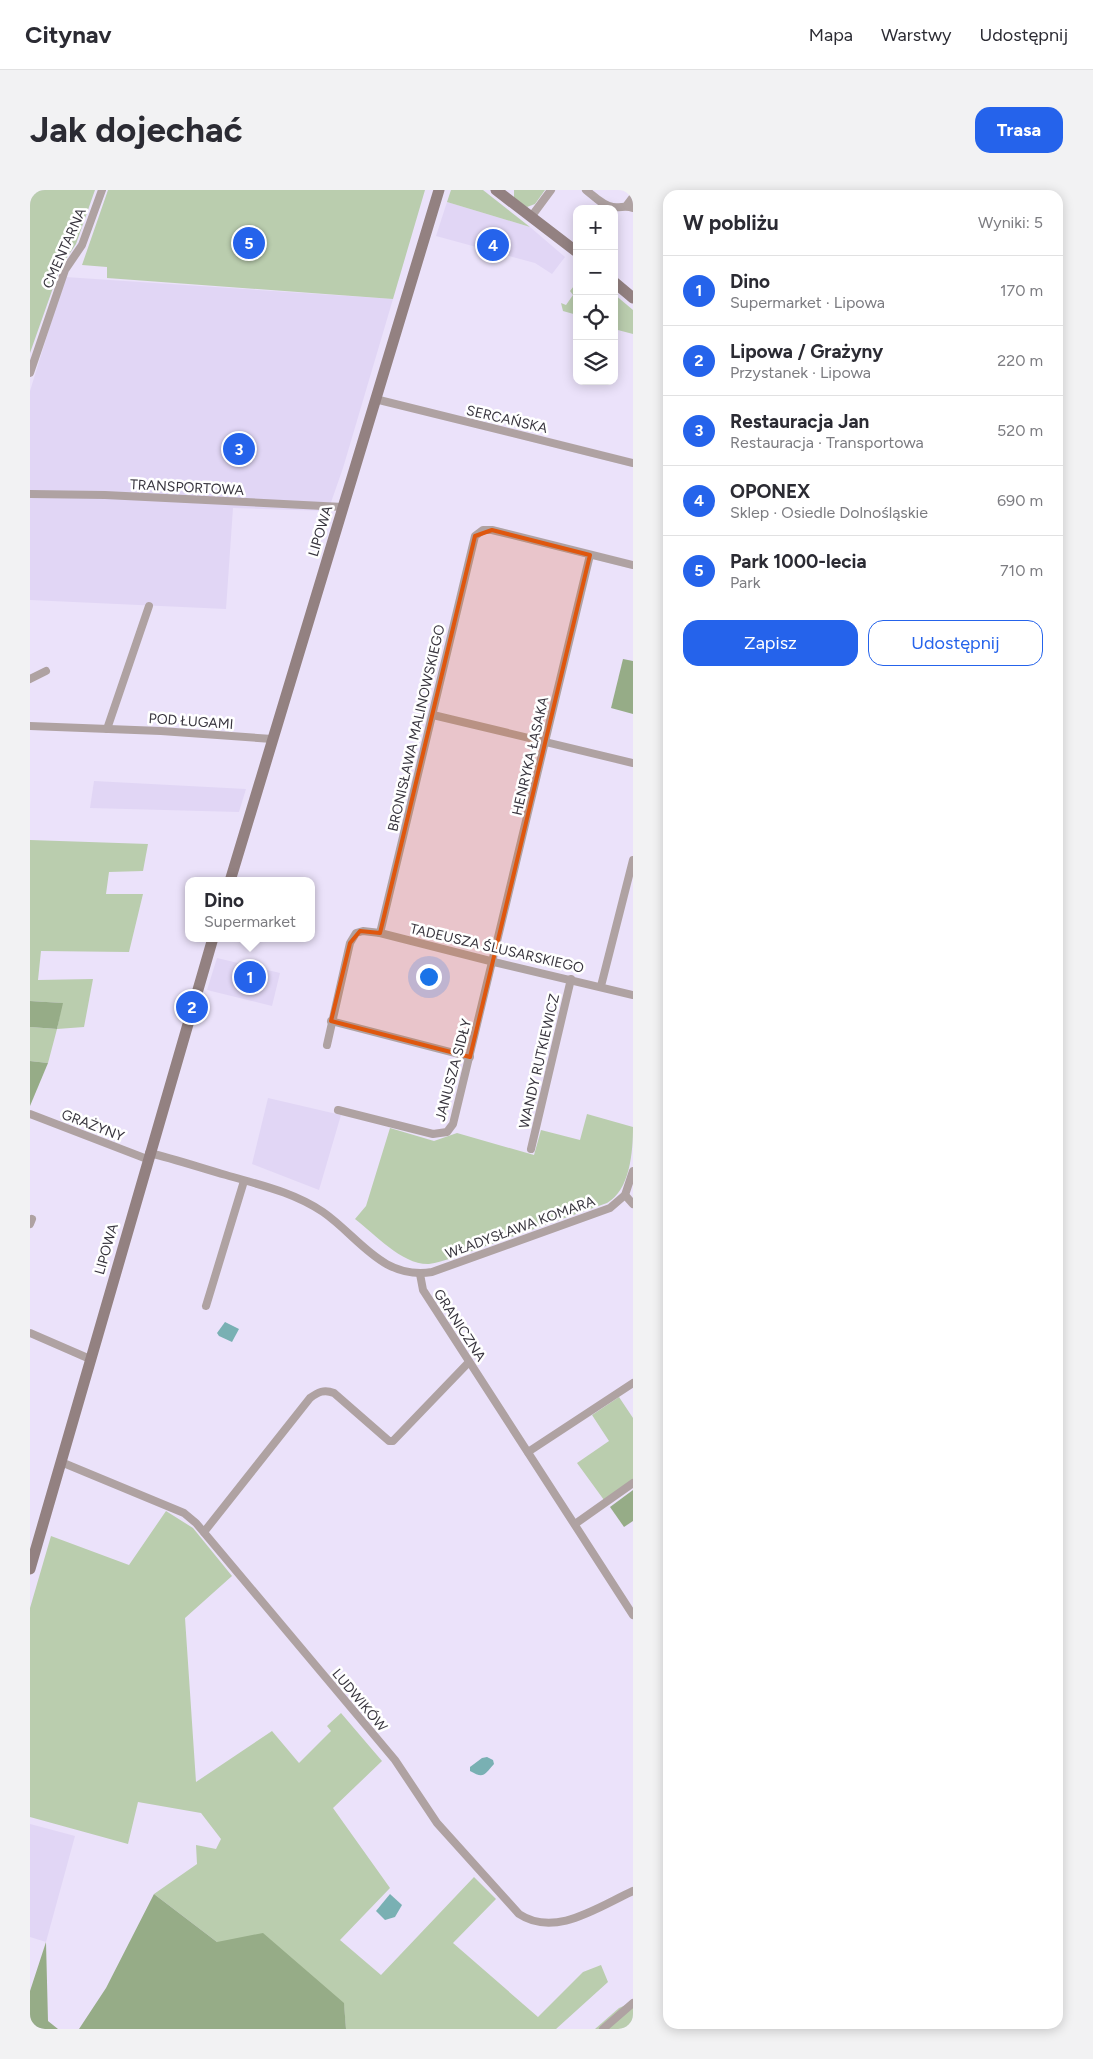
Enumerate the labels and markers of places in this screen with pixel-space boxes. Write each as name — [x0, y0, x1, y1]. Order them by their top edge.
pin: 5 — [233, 224, 265, 262]
pin: 4 — [477, 226, 509, 264]
pin: 3 — [223, 430, 255, 468]
pin: 1 — [234, 958, 266, 996]
pin: 2 — [176, 988, 208, 1026]

